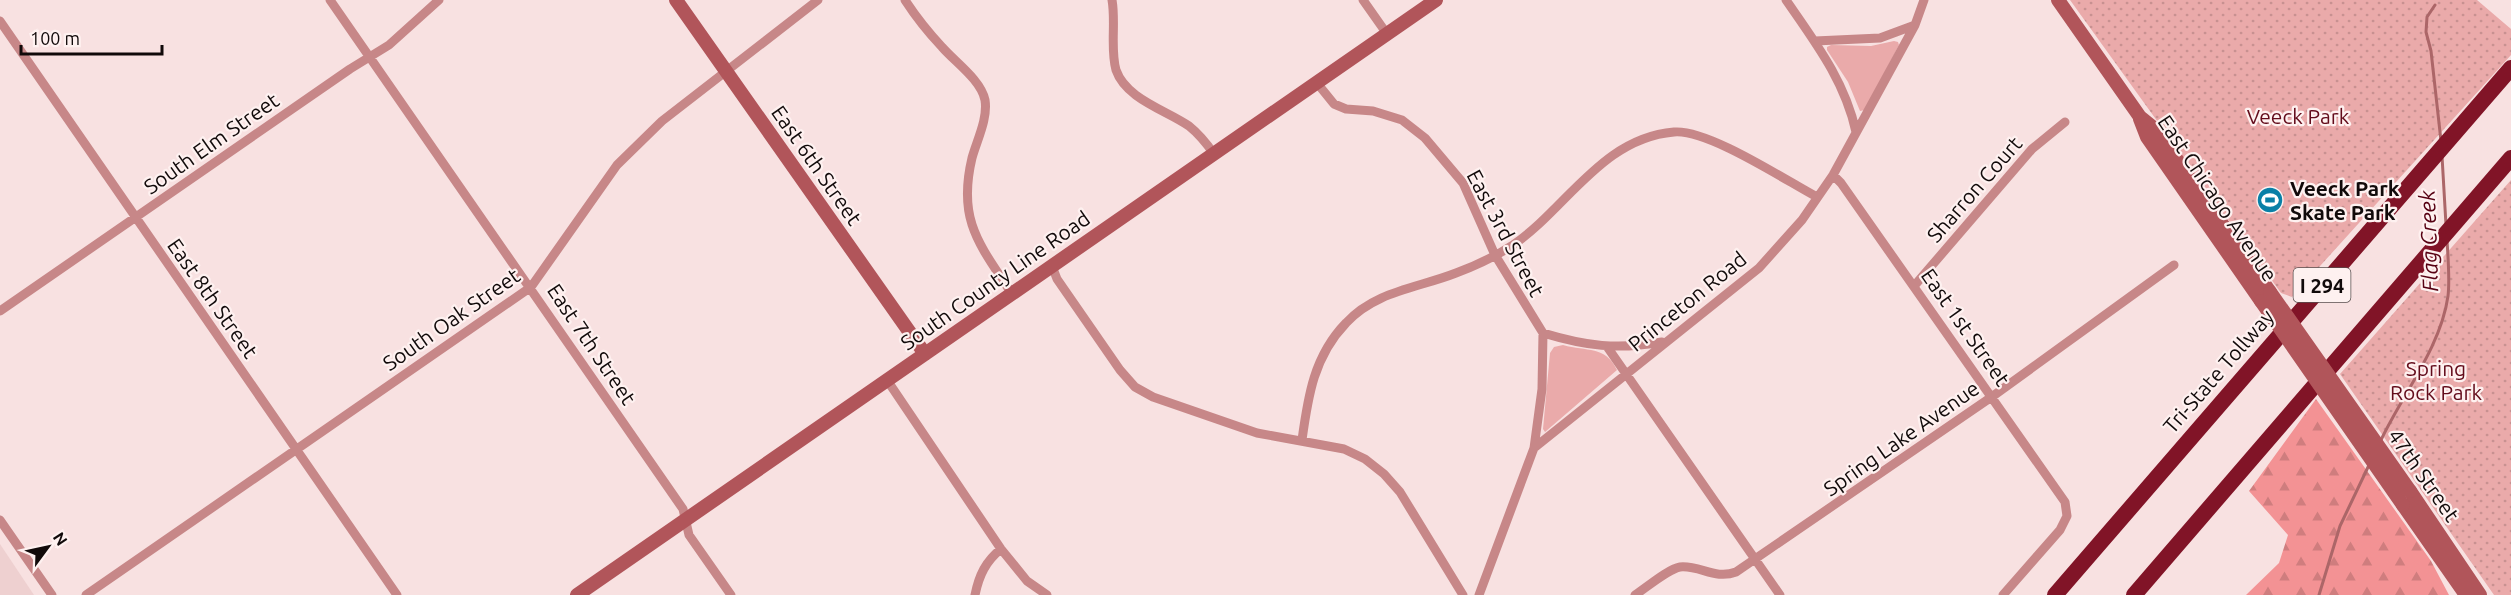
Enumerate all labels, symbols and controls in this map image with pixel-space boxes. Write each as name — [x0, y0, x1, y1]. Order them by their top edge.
scale bar — [21, 18, 162, 56]
text: 100 m — [30, 28, 80, 48]
street label: South Elm Street — [139, 88, 283, 198]
street label: East 6th Street — [767, 101, 867, 229]
park label: Veeck Park — [2247, 104, 2350, 128]
street label: East Chicago Avenue — [2153, 110, 2283, 286]
street label: Sharron Court — [1922, 131, 2026, 247]
street label: East 3rd Street — [1462, 165, 1550, 301]
place label: Veeck Park Skate Park — [2290, 176, 2400, 224]
sports icon: Veeck Park Skate Park — [2255, 185, 2285, 215]
water label: Flag Creek — [2414, 189, 2442, 292]
street label: South County Line Road — [896, 206, 1094, 354]
street label: East 8th Street — [163, 234, 263, 362]
street label: Princeton Road — [1623, 246, 1751, 356]
street label: South Oak Street — [378, 263, 524, 375]
street label: East 1st Street — [1917, 264, 2015, 390]
road number: I 294 — [2294, 268, 2350, 302]
street label: East 7th Street — [543, 279, 641, 409]
street label: Tri-State Tollway — [2158, 304, 2278, 438]
park label: Spring Rock Park — [2390, 356, 2483, 404]
street label: Spring Lake Avenue — [1819, 375, 1983, 501]
street label: 47th Street — [2383, 424, 2465, 526]
north arrow — [18, 517, 78, 577]
text: N — [50, 529, 71, 549]

